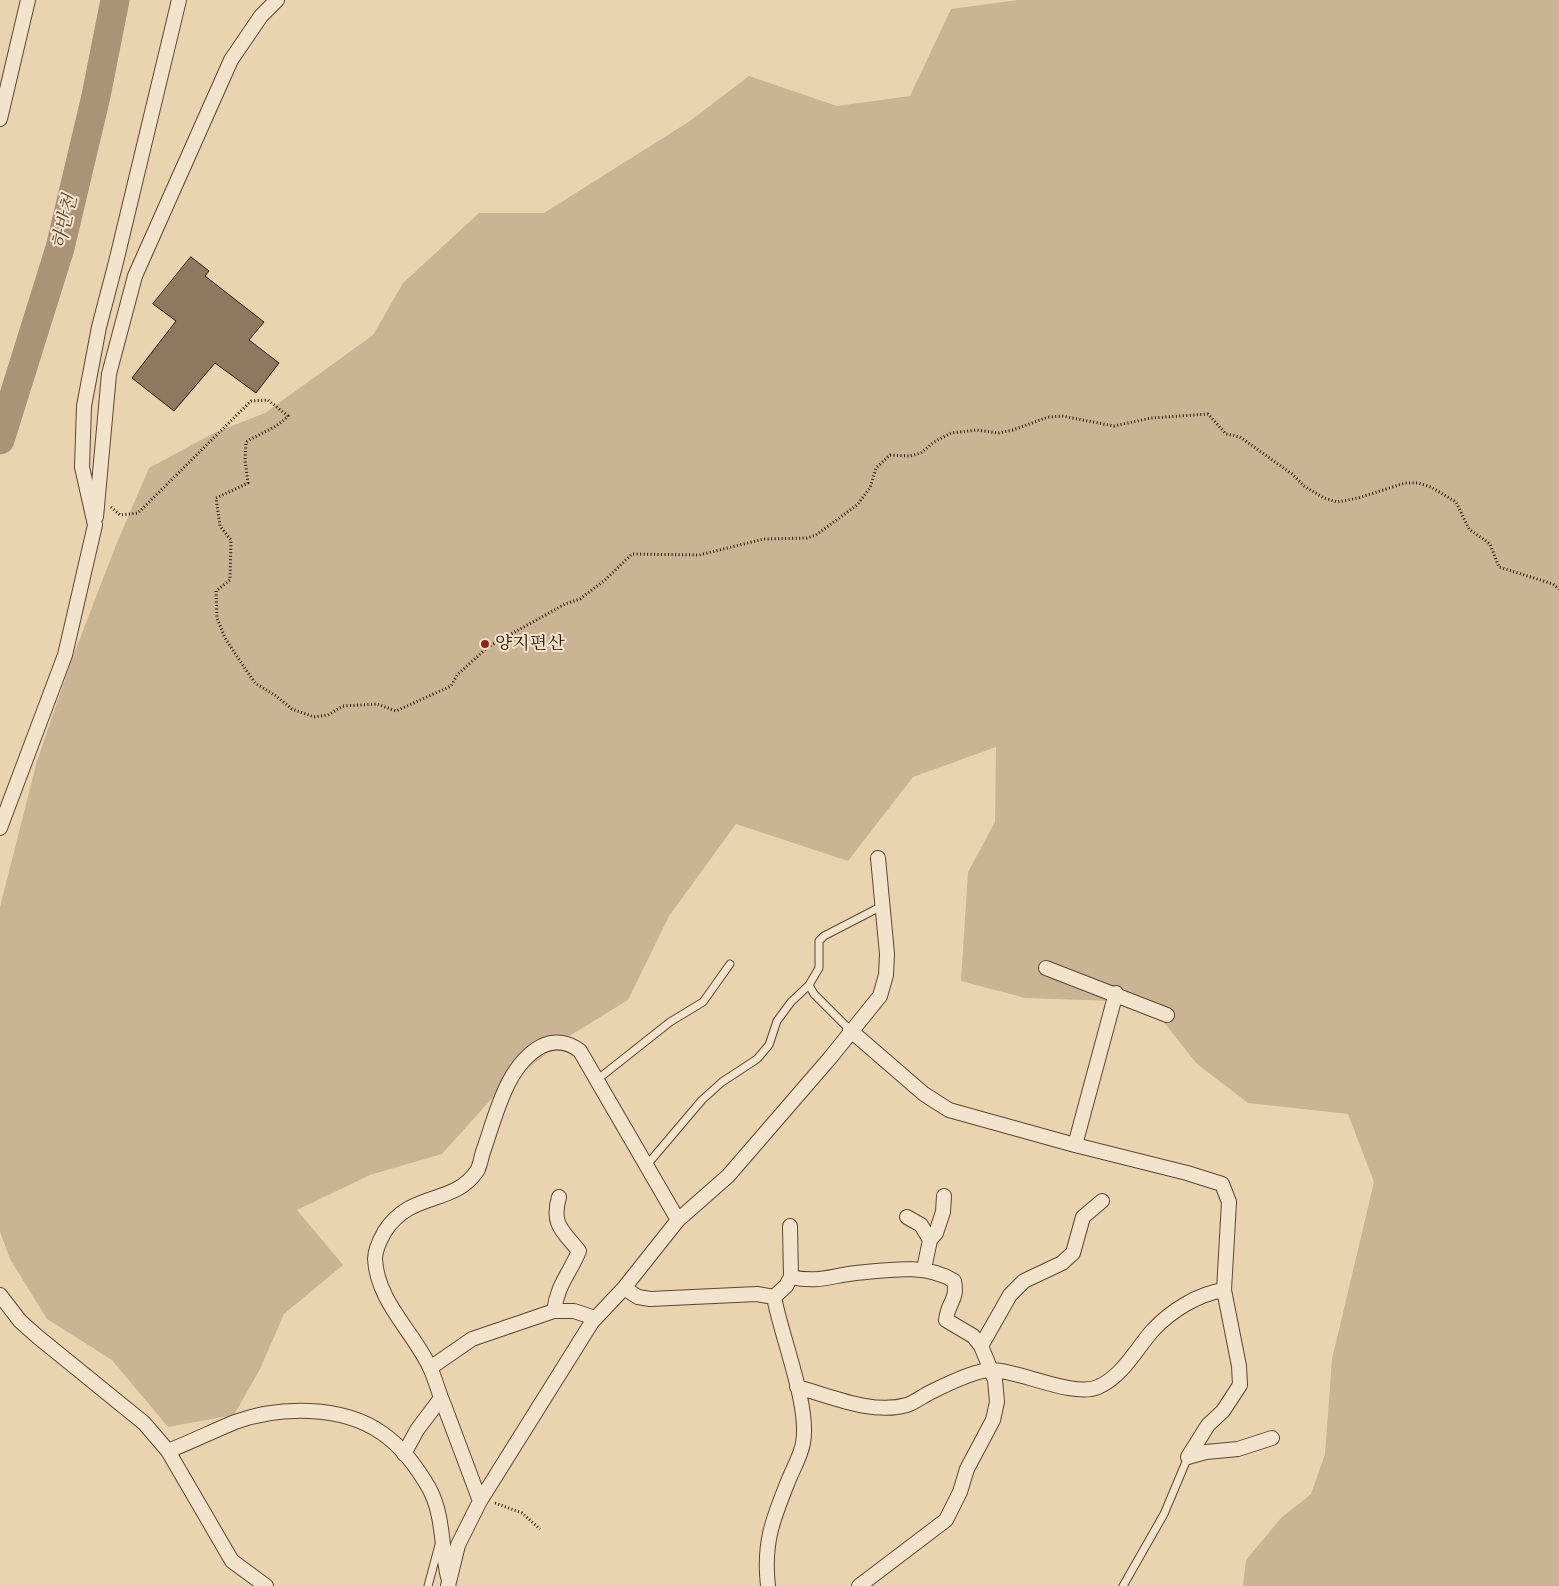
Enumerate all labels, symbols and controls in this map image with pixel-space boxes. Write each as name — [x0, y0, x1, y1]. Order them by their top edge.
water label: 하반천 — [48, 193, 82, 251]
place label: 양지편산 — [495, 633, 565, 655]
marker: 양지편산 — [479, 638, 491, 650]

